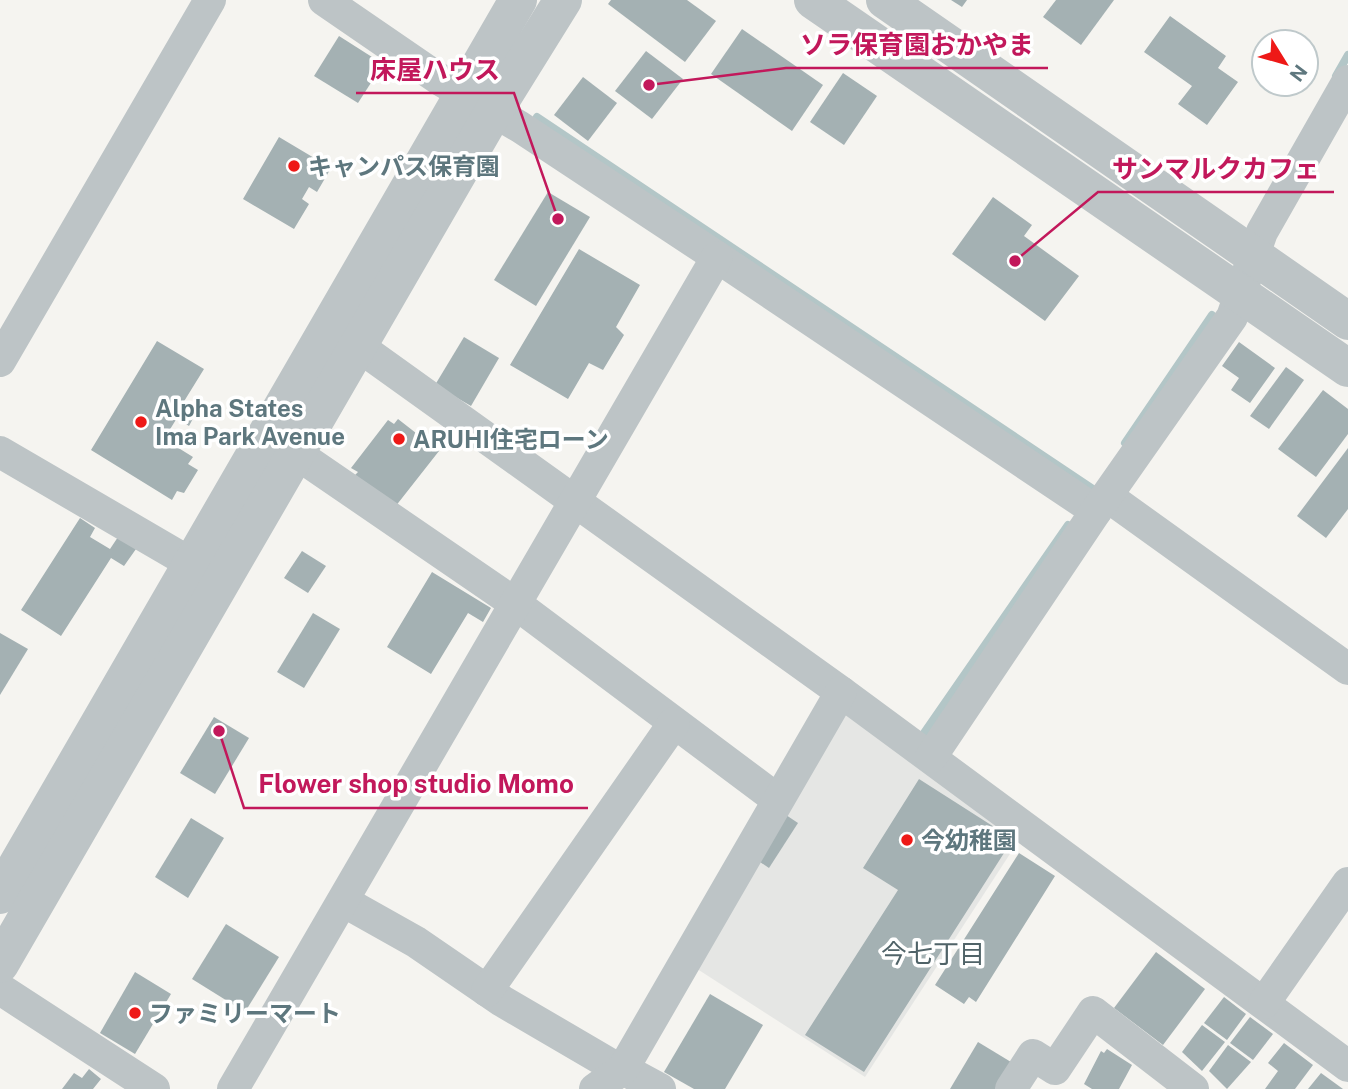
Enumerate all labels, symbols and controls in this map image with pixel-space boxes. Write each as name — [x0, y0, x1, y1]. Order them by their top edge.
callout: ソラ保育園おかやま — [786, 21, 1048, 68]
north arrow — [1250, 28, 1320, 98]
text: ソラ保育園おかやま — [800, 29, 1034, 60]
callout: 床屋ハウス — [356, 46, 514, 93]
text: 床屋ハウス — [370, 54, 500, 85]
text: N — [1285, 61, 1312, 86]
callout: サンマルクカフェ — [1098, 145, 1334, 192]
place label: キャンパス保育園 — [308, 152, 500, 180]
text: サンマルクカフェ — [1112, 153, 1320, 184]
marker: キャンパス保育園 — [286, 158, 302, 174]
place label: Alpha States Ima Park Avenue — [155, 394, 345, 450]
marker: Alpha States Ima Park Avenue — [133, 414, 149, 430]
place label: ARUHI住宅ローン — [413, 425, 609, 453]
marker: ARUHI住宅ローン — [391, 431, 407, 447]
callout: Flower shop studio Momo — [244, 761, 588, 808]
text: Flower shop studio Momo — [258, 768, 574, 799]
place label: 今幼稚園 — [921, 826, 1017, 854]
marker: 今幼稚園 — [899, 832, 915, 848]
district label: 今七丁目 — [881, 938, 985, 969]
place label: ファミリーマート — [149, 999, 341, 1027]
marker: ファミリーマート — [127, 1005, 143, 1021]

